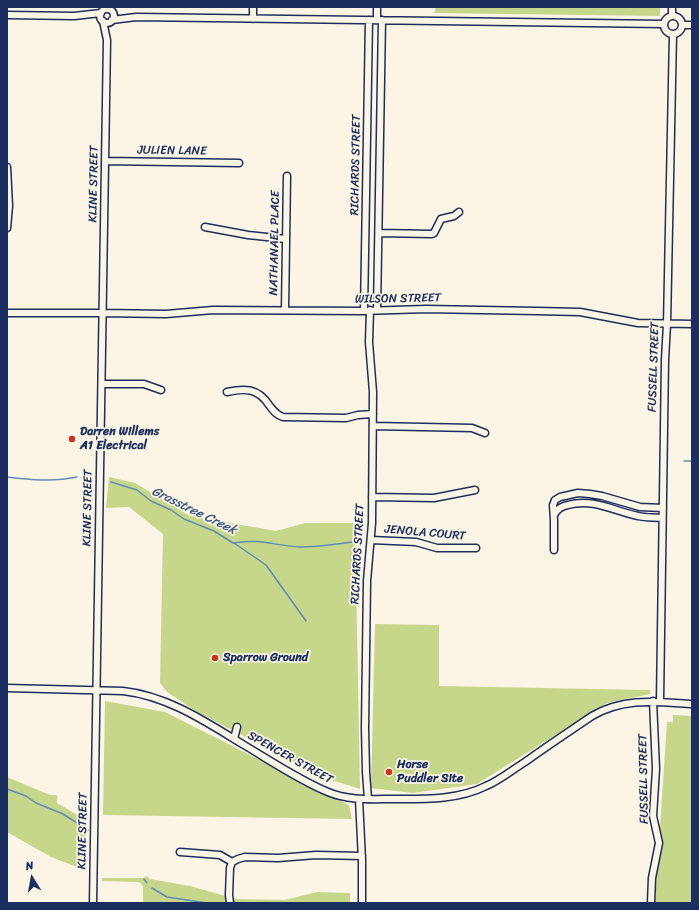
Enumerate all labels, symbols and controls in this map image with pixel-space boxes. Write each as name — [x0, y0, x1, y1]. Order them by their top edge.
street label: RICHARDS STREET — [348, 114, 364, 216]
street label: JULIEN LANE — [137, 143, 207, 159]
street label: KLINE STREET — [86, 145, 102, 223]
street label: NATHANAEL PLACE — [267, 190, 283, 296]
street label: WILSON STREET — [355, 291, 441, 307]
street label: FUSSELL STREET — [645, 322, 663, 412]
place label: Darren Willems A1 Electrical — [80, 425, 159, 453]
marker: Darren Willems A1 Electrical — [67, 434, 77, 444]
street label: KLINE STREET — [80, 469, 96, 547]
water label: Grasstree Creek — [149, 484, 239, 538]
street label: RICHARDS STREET — [348, 503, 368, 605]
street label: JENOLA COURT — [384, 522, 466, 544]
place label: Sparrow Ground — [223, 651, 308, 665]
marker: Sparrow Ground — [210, 653, 220, 663]
street label: SPENCER STREET — [245, 729, 335, 787]
street label: FUSSELL STREET — [636, 734, 652, 824]
place label: Horse Puddler Site — [397, 758, 463, 786]
marker: Horse Puddler Site — [384, 767, 394, 777]
street label: KLINE STREET — [75, 792, 91, 870]
text: N — [24, 856, 35, 876]
north arrow — [12, 858, 52, 898]

